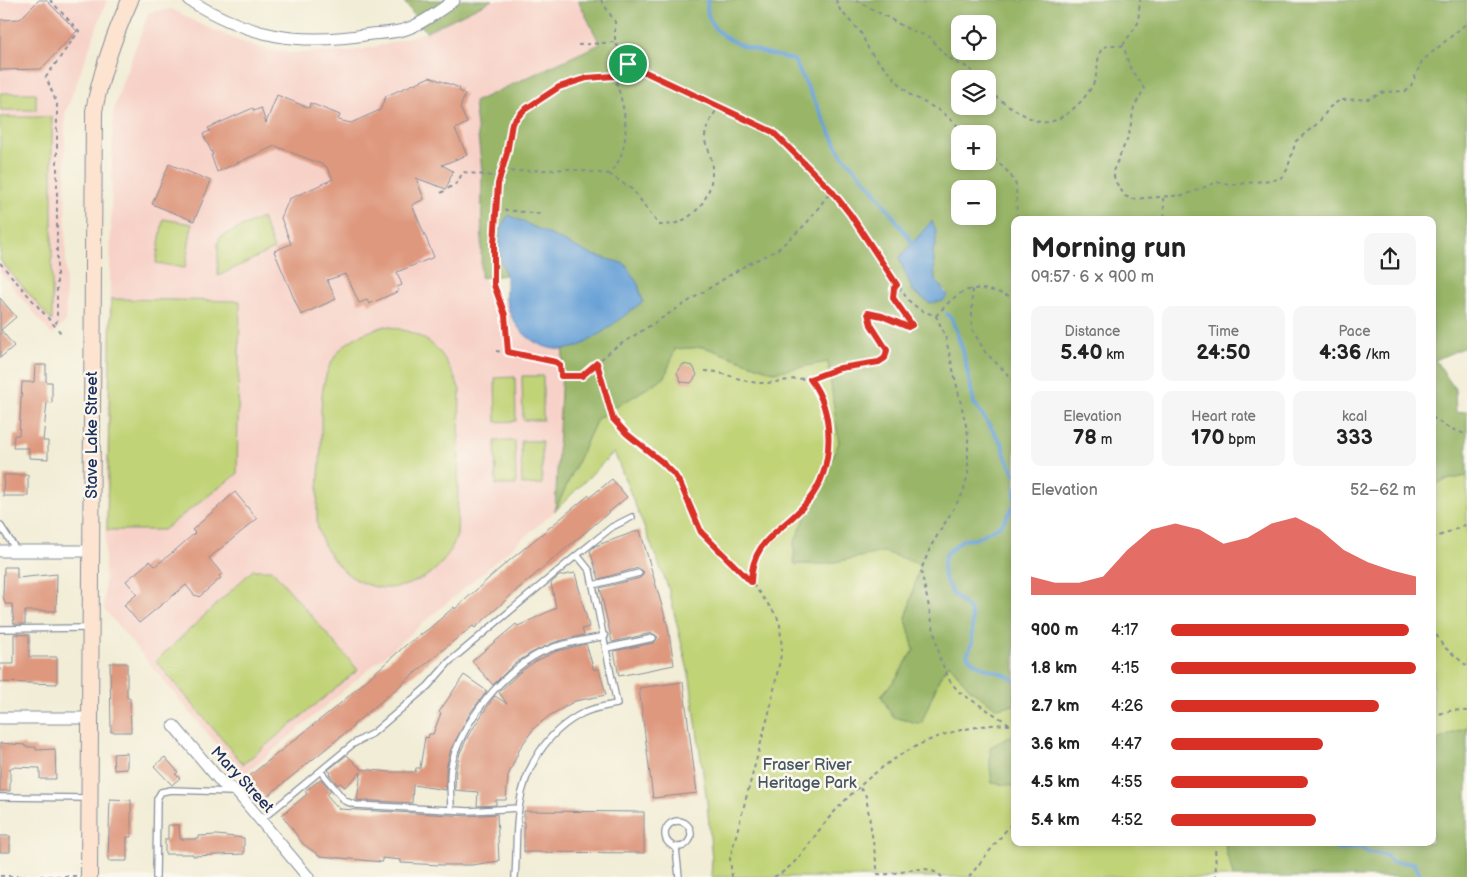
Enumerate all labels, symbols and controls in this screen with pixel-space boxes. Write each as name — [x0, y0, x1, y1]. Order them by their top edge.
map controls — [951, 15, 996, 225]
button: locate — [951, 15, 996, 60]
pin — [607, 43, 649, 85]
icon: arrive — [614, 50, 642, 78]
button: layers — [951, 70, 996, 115]
button: + — [951, 125, 996, 170]
button: − — [951, 180, 996, 225]
text: Morning run — [1031, 232, 1186, 265]
button: share — [1364, 233, 1416, 285]
text: 09:57 · 6 × 900 m — [1031, 268, 1154, 287]
text: Distance — [1065, 323, 1120, 340]
text: Time — [1208, 323, 1239, 340]
text: Pace — [1339, 323, 1370, 340]
text: 5.40 — [1060, 340, 1102, 365]
text: 24:50 — [1196, 340, 1251, 365]
text: 4:36 — [1319, 340, 1361, 365]
text: km — [1102, 346, 1125, 363]
text: /km — [1361, 346, 1390, 363]
street label: Stave Lake Street — [83, 371, 102, 499]
text: Elevation — [1063, 408, 1122, 425]
text: Heart rate — [1191, 408, 1256, 425]
text: kcal — [1342, 408, 1367, 425]
text: 78 — [1073, 425, 1097, 450]
text: 170 — [1191, 425, 1225, 450]
text: 333 — [1336, 425, 1373, 450]
text: m — [1097, 431, 1112, 448]
text: bpm — [1225, 431, 1256, 448]
text: Elevation — [1031, 481, 1098, 500]
text: 52–62 m — [1350, 481, 1416, 500]
text: 900 m — [1031, 621, 1078, 640]
text: 4:17 — [1111, 621, 1138, 640]
text: 1.8 km — [1031, 659, 1077, 678]
text: 4:15 — [1111, 659, 1139, 678]
text: 2.7 km — [1031, 697, 1079, 716]
text: 4:26 — [1111, 697, 1143, 716]
text: 3.6 km — [1031, 735, 1080, 754]
text: 4:47 — [1111, 735, 1142, 754]
street label: Mary Street — [206, 743, 277, 817]
park label: Fraser River Heritage Park — [757, 756, 857, 793]
text: 4.5 km — [1031, 773, 1080, 792]
text: 4:55 — [1111, 773, 1142, 792]
text: 5.4 km — [1031, 811, 1080, 830]
text: 4:52 — [1111, 811, 1143, 830]

